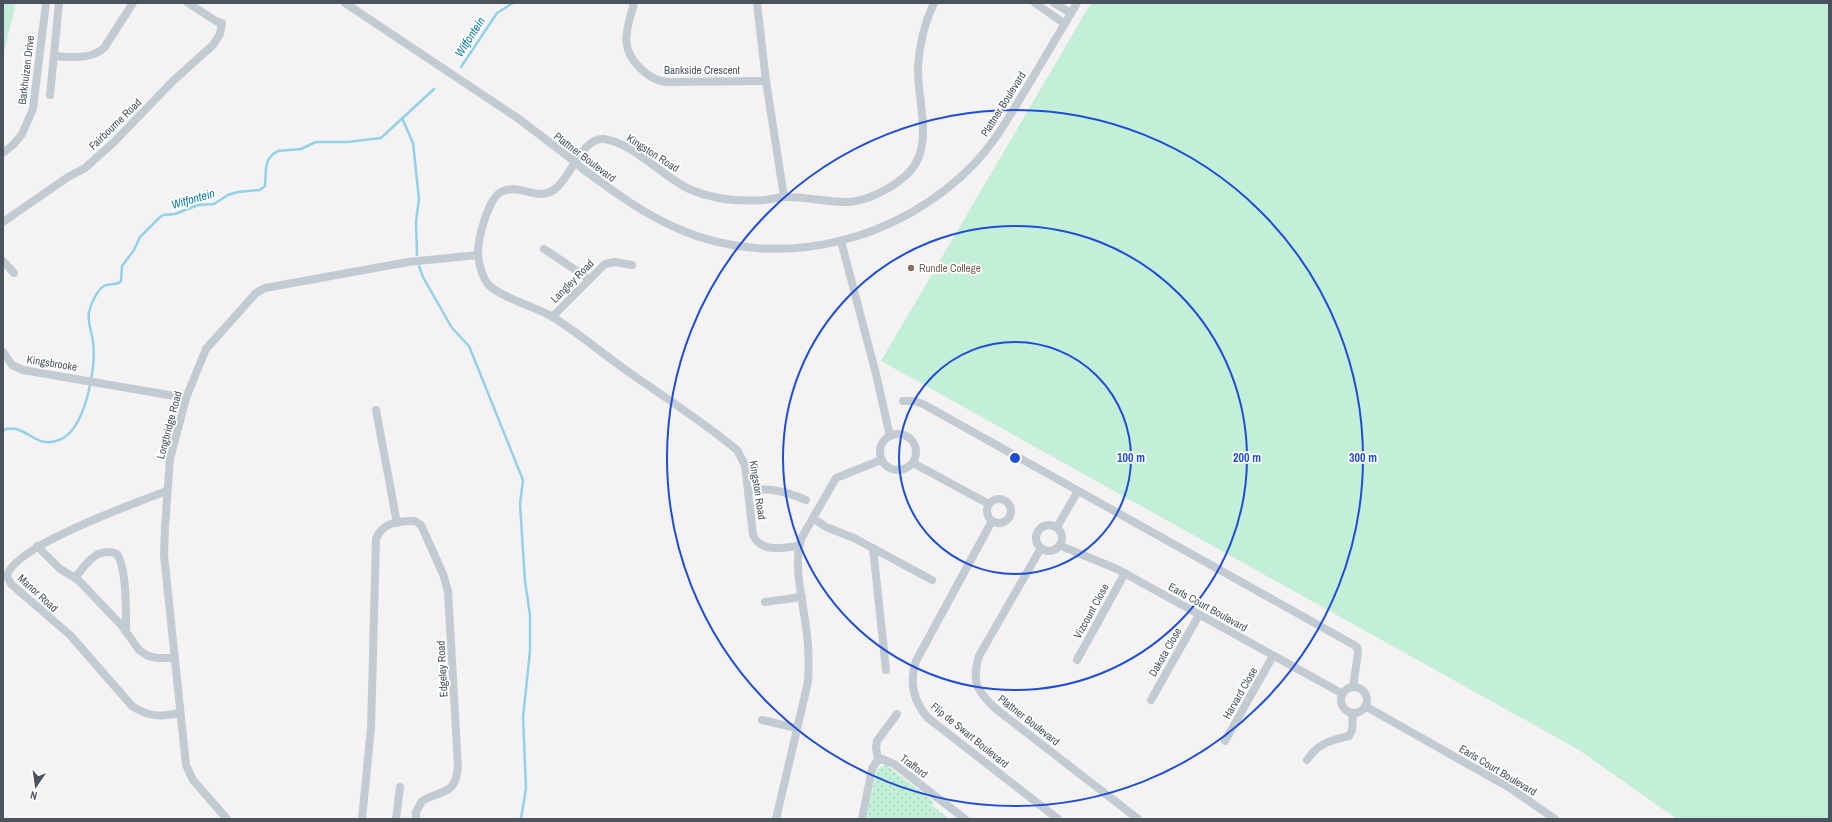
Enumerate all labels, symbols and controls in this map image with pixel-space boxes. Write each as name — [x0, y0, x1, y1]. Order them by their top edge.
water label: Witfontein — [451, 14, 489, 60]
street label: Barkhuizen Drive — [15, 35, 37, 105]
street label: Bankside Crescent — [664, 63, 741, 77]
street label: Plattner Boulevard — [977, 69, 1029, 139]
street label: Fairbourne Road — [86, 95, 144, 153]
street label: Plattner Boulevard — [551, 129, 619, 185]
street label: Kingston Road — [624, 131, 682, 175]
water label: Witfontein — [169, 185, 217, 213]
street label: Langley Road — [547, 256, 597, 306]
place label: Rundle College — [919, 261, 981, 275]
marker: Rundle College — [906, 263, 916, 273]
street label: Kingsbrooke — [26, 352, 78, 374]
street label: Longbridge Road — [153, 390, 185, 460]
text: 100 m — [1117, 450, 1145, 466]
text: 200 m — [1233, 450, 1261, 466]
text: 300 m — [1349, 450, 1377, 466]
centre of rings — [1008, 451, 1022, 465]
street label: Kingston Road — [746, 459, 770, 521]
street label: Manor Road — [15, 571, 61, 615]
street label: Earls Court Boulevard — [1166, 579, 1250, 635]
street label: Vizcount Close — [1070, 581, 1112, 641]
street label: Dakota Close — [1145, 625, 1185, 679]
street label: Edgeley Road — [434, 640, 450, 698]
street label: Harvard Close — [1220, 665, 1260, 721]
street label: Plattner Boulevard — [995, 692, 1063, 748]
street label: Flip de Swart Boulevard — [928, 699, 1012, 771]
street label: Earls Court Boulevard — [1457, 741, 1539, 799]
street label: Trafford — [897, 751, 931, 781]
north arrow — [16, 766, 56, 806]
text: N — [29, 788, 38, 803]

